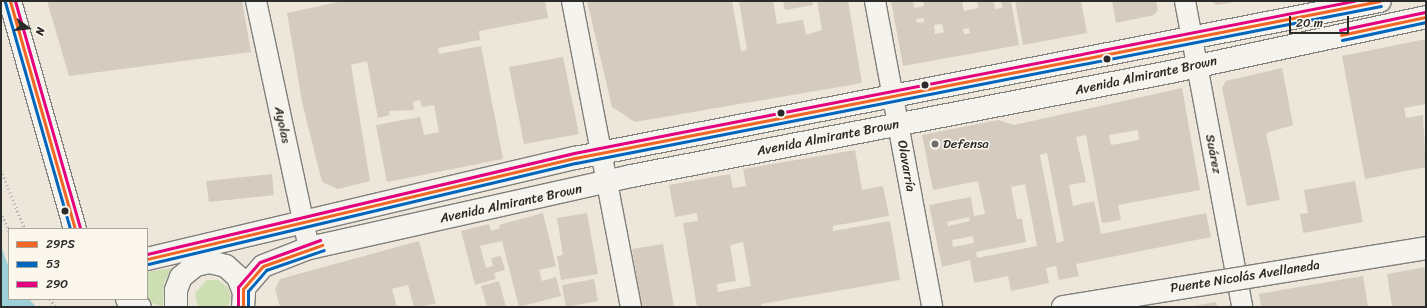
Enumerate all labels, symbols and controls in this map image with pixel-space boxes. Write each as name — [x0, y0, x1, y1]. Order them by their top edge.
north arrow — [8, 8, 48, 48]
scale bar — [1291, 8, 1351, 34]
text: 20 m — [1296, 12, 1323, 34]
text: N — [30, 25, 50, 37]
street label: Avenida Almirante Brown — [1074, 53, 1218, 99]
unlabelled marker — [1102, 54, 1112, 64]
unlabelled marker — [920, 80, 930, 90]
street label: Ayolas — [270, 105, 294, 145]
unlabelled marker — [776, 108, 786, 118]
street label: Avenida Almirante Brown — [755, 117, 901, 159]
street label: Suárez — [1202, 133, 1224, 175]
place label: Defensa — [943, 136, 989, 152]
street label: Olavarría — [894, 139, 918, 193]
marker: Defensa — [930, 139, 940, 149]
street label: Avenida Almirante Brown — [439, 181, 583, 227]
unlabelled marker — [60, 206, 70, 216]
legend — [8, 228, 148, 300]
text: 29PS — [46, 233, 75, 255]
text: 53 — [46, 253, 60, 275]
street label: Puente Nicolás Avellaneda — [1170, 258, 1320, 296]
text: 29O — [46, 273, 68, 295]

